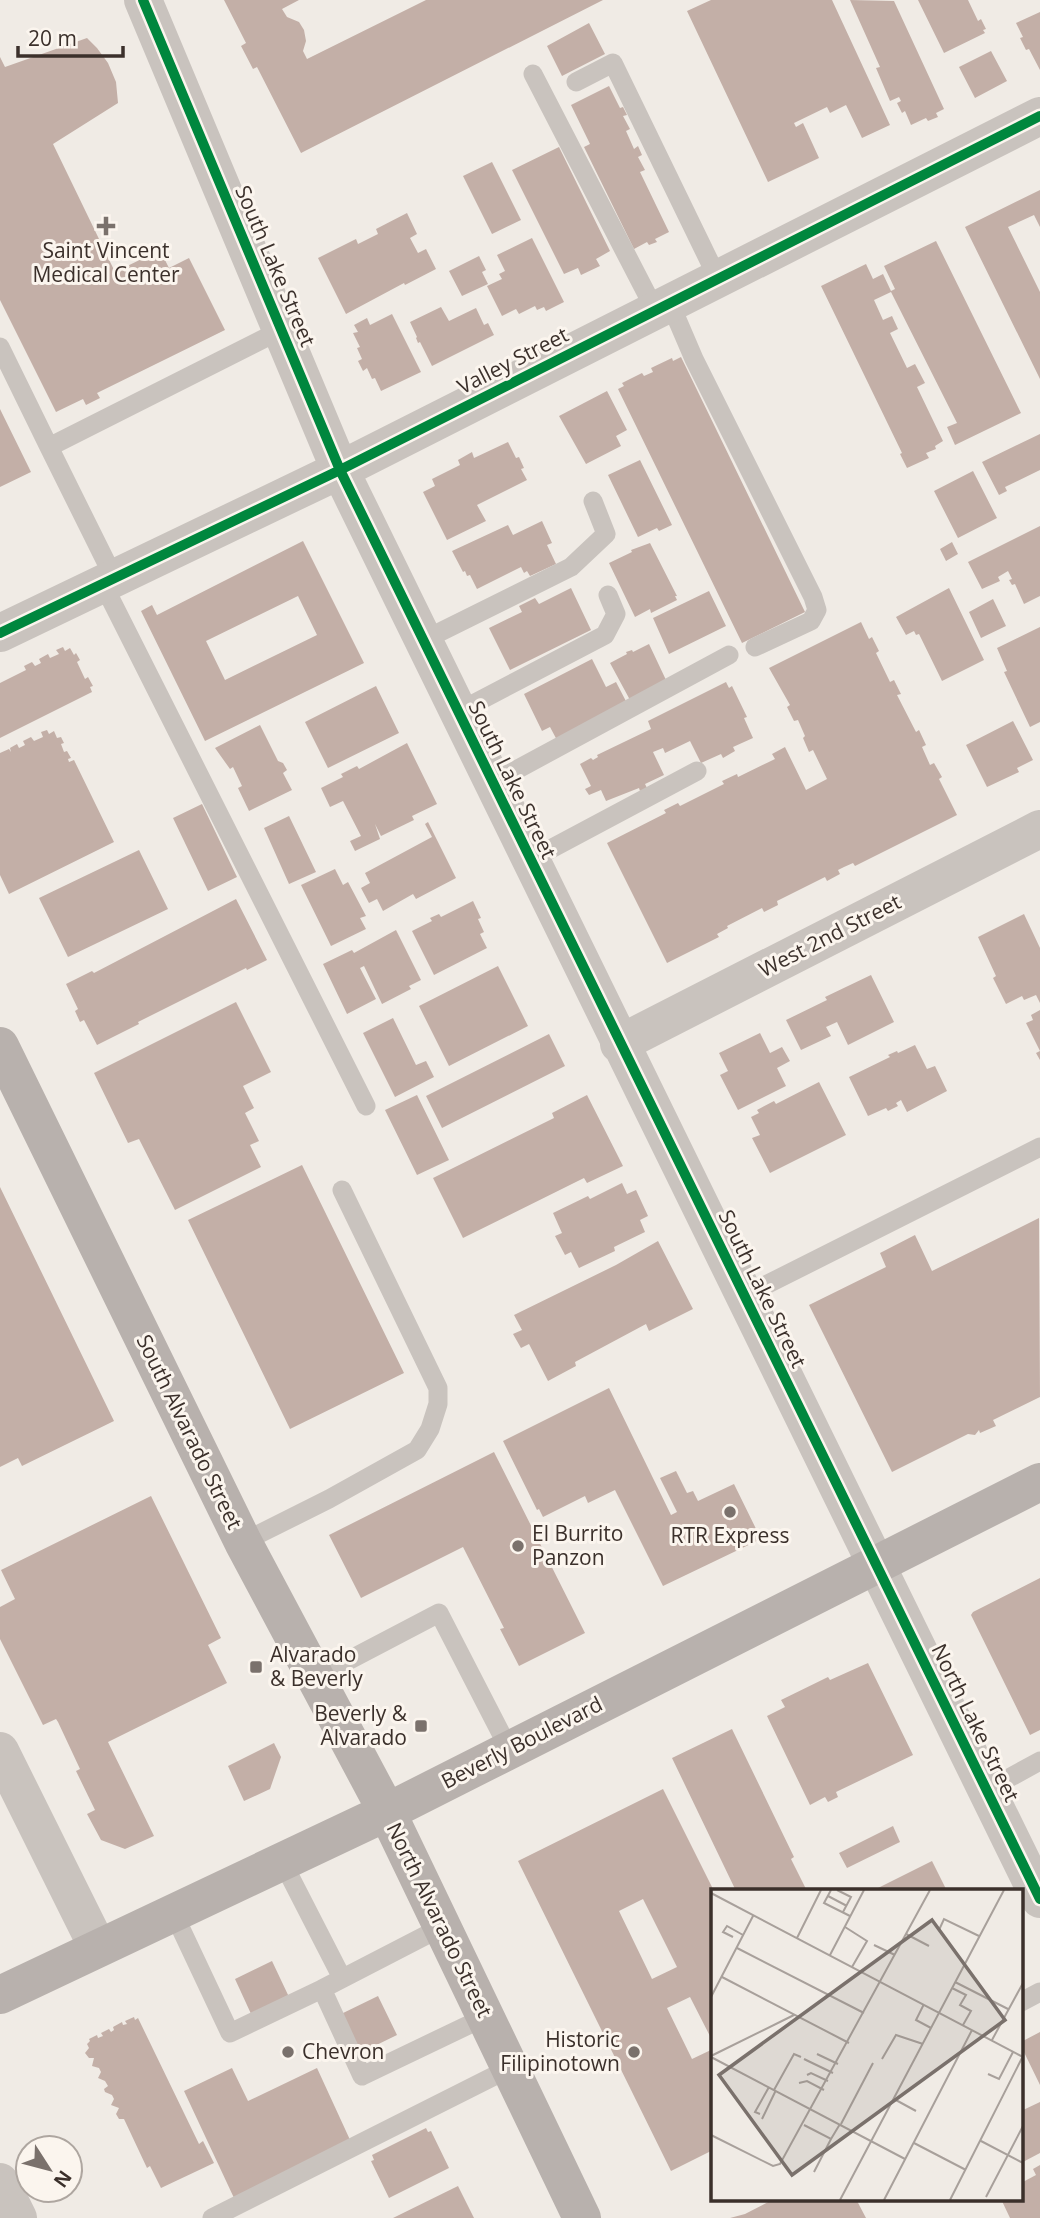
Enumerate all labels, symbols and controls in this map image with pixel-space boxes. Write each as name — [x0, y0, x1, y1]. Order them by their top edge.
scale bar — [18, 14, 122, 58]
text: 20 m — [28, 24, 77, 52]
street label: South Lake Street — [229, 181, 322, 350]
marker: Saint Vincent Medical Center — [96, 216, 116, 236]
place label: Saint Vincent Medical Center — [32, 236, 180, 288]
street label: Valley Street — [452, 320, 573, 400]
street label: South Lake Street — [463, 696, 563, 863]
street label: West 2nd Street — [754, 887, 905, 983]
street label: South Lake Street — [713, 1205, 813, 1372]
street label: South Alvarado Street — [131, 1330, 249, 1534]
marker: RTR Express — [722, 1504, 738, 1520]
place label: El Burrito Panzon — [532, 1519, 623, 1571]
place label: RTR Express — [671, 1521, 789, 1549]
marker: El Burrito Panzon — [510, 1538, 526, 1554]
street label: North Lake Street — [926, 1639, 1026, 1806]
place label: Alvarado & Beverly — [270, 1640, 363, 1692]
marker: Alvarado & Beverly — [248, 1659, 264, 1675]
street label: Beverly Boulevard — [436, 1689, 607, 1795]
place label: Beverly & Alvarado — [314, 1699, 408, 1751]
marker: Beverly & Alvarado — [413, 1718, 429, 1734]
street label: North Alvarado Street — [381, 1818, 499, 2022]
inset map — [711, 1889, 1023, 2200]
place label: Historic Filipinotown — [500, 2025, 620, 2077]
place label: Chevron — [302, 2037, 384, 2065]
marker: Chevron — [280, 2044, 296, 2060]
marker: Historic Filipinotown — [626, 2044, 642, 2060]
north arrow — [14, 2134, 84, 2204]
text: N — [48, 2165, 78, 2193]

